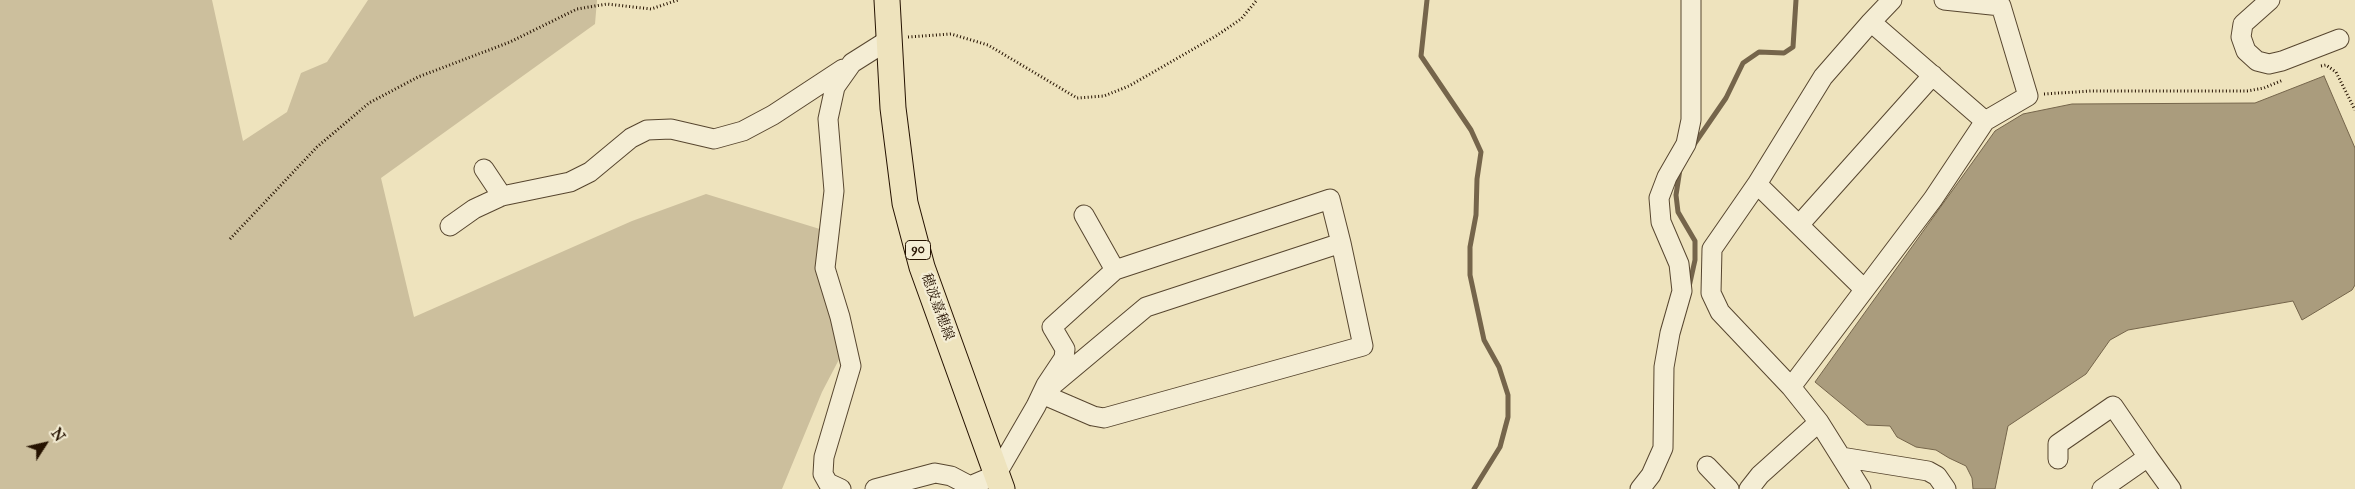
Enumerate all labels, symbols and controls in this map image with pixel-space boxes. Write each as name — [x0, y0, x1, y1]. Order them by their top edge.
road number: 90 — [906, 240, 930, 260]
street label: 穂波嘉穂線 — [917, 271, 957, 343]
north arrow — [20, 419, 70, 469]
text: N — [47, 425, 68, 445]

